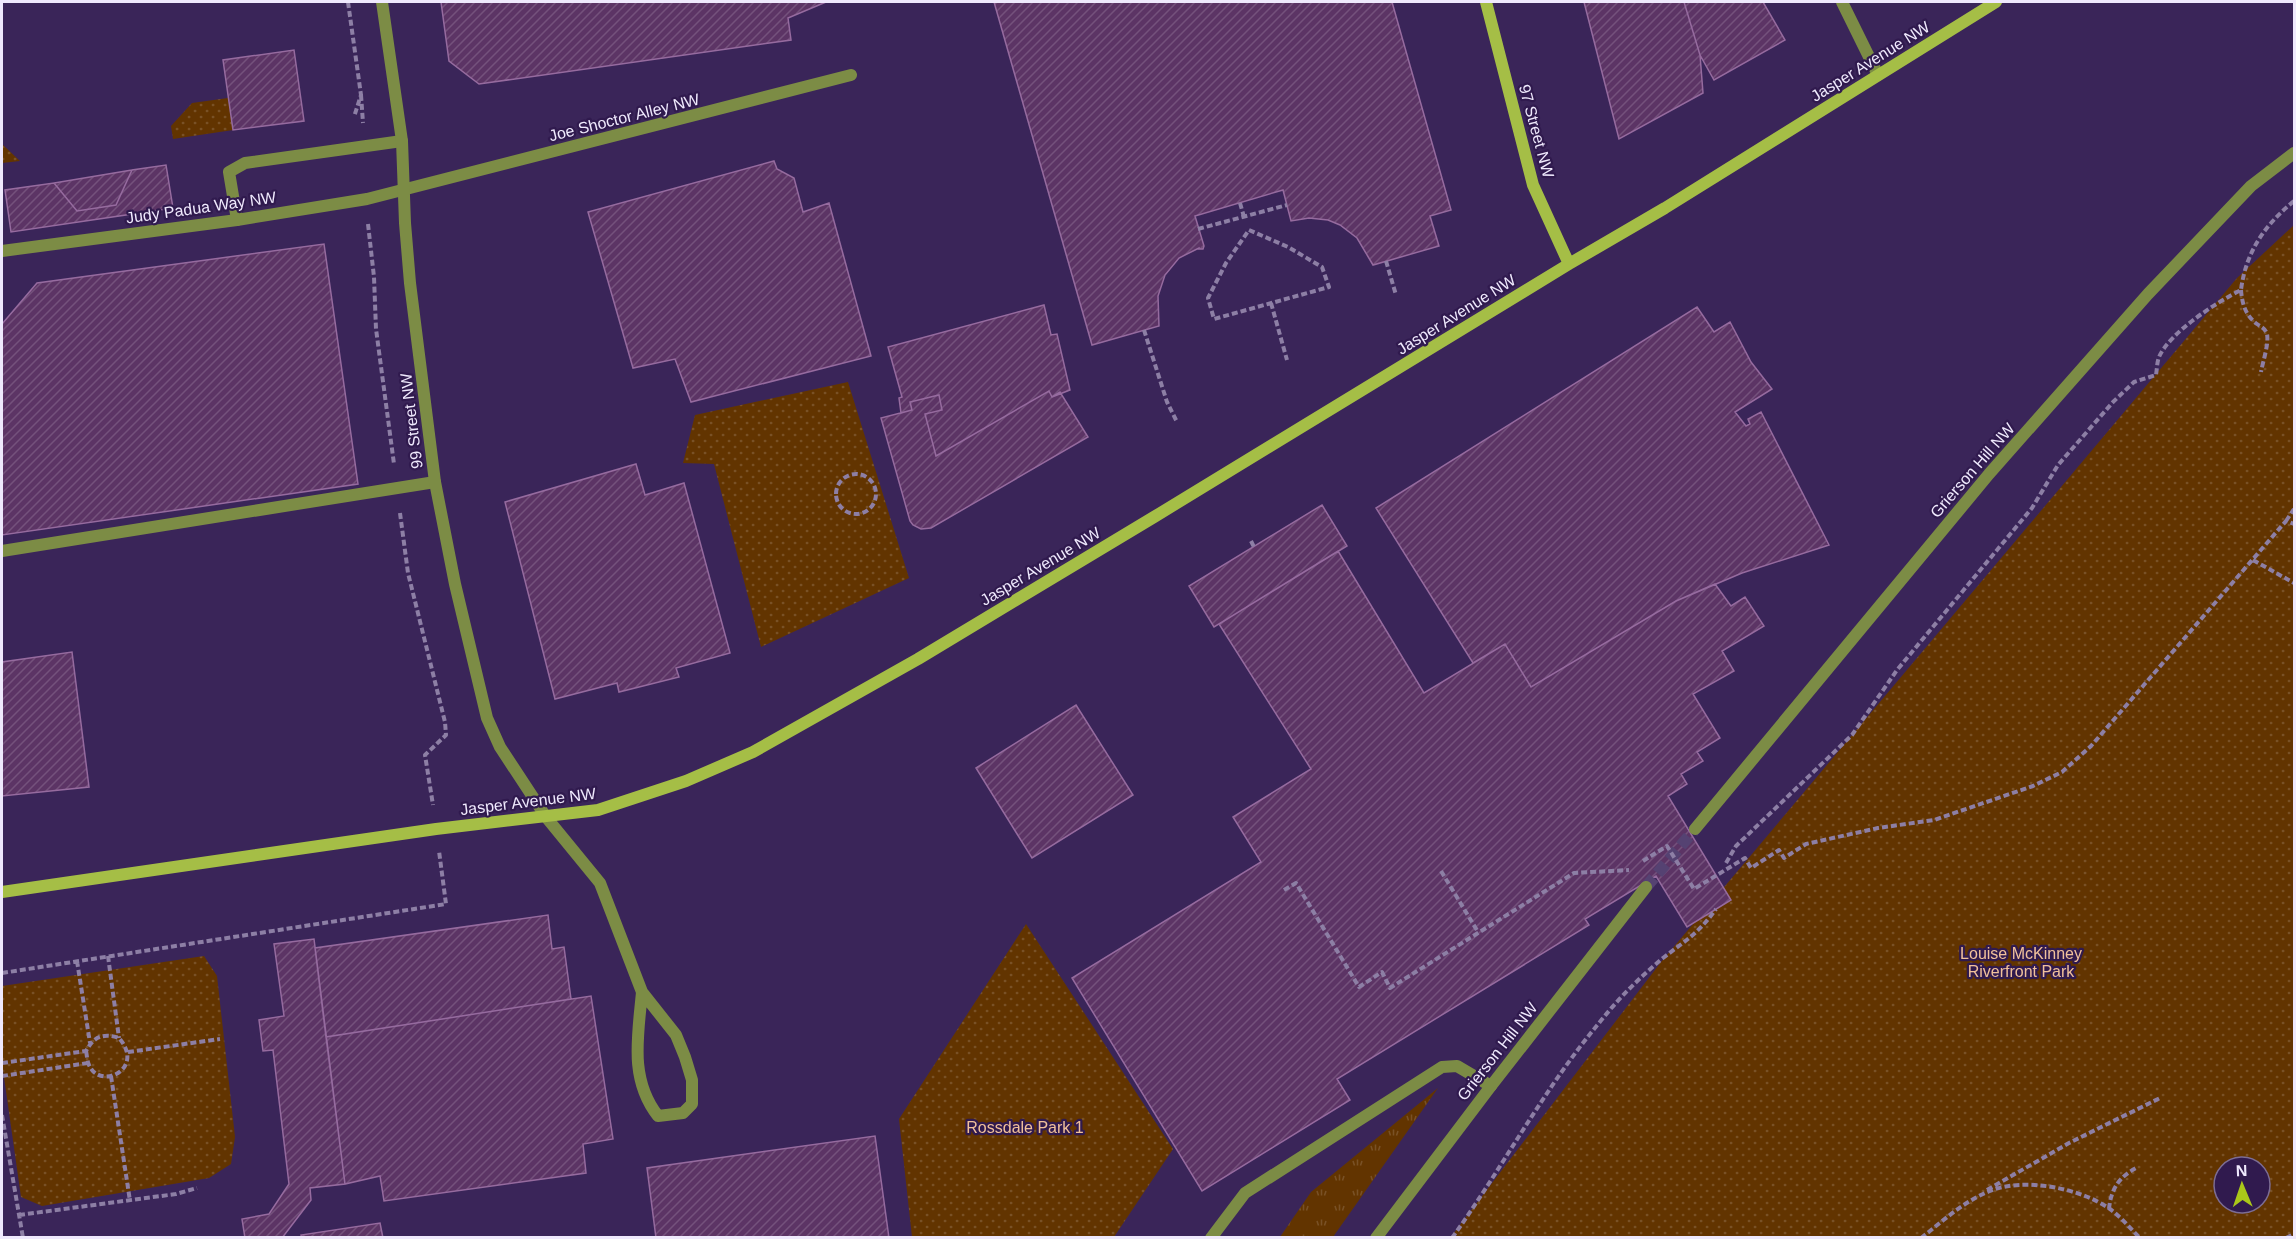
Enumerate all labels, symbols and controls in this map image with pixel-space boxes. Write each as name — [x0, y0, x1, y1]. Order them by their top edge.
street label: Jasper Avenue NW — [1808, 18, 1933, 105]
street label: 97 Street NW — [1516, 83, 1557, 181]
street label: Joe Shoctor Alley NW — [547, 90, 702, 144]
street label: Judy Padua Way NW — [125, 188, 278, 226]
street label: Jasper Avenue NW — [1394, 271, 1519, 358]
street label: 99 Street NW — [397, 371, 426, 470]
street label: Grierson Hill NW — [1927, 419, 2018, 521]
street label: Jasper Avenue NW — [977, 523, 1104, 609]
street label: Jasper Avenue NW — [459, 785, 598, 818]
park label: Louise McKinney Riverfront Park — [1960, 945, 2082, 980]
street label: Grierson Hill NW — [1454, 998, 1541, 1103]
park label: Rossdale Park 1 — [966, 1119, 1084, 1136]
north arrow — [2212, 1155, 2272, 1215]
text: N — [2235, 1162, 2248, 1179]

